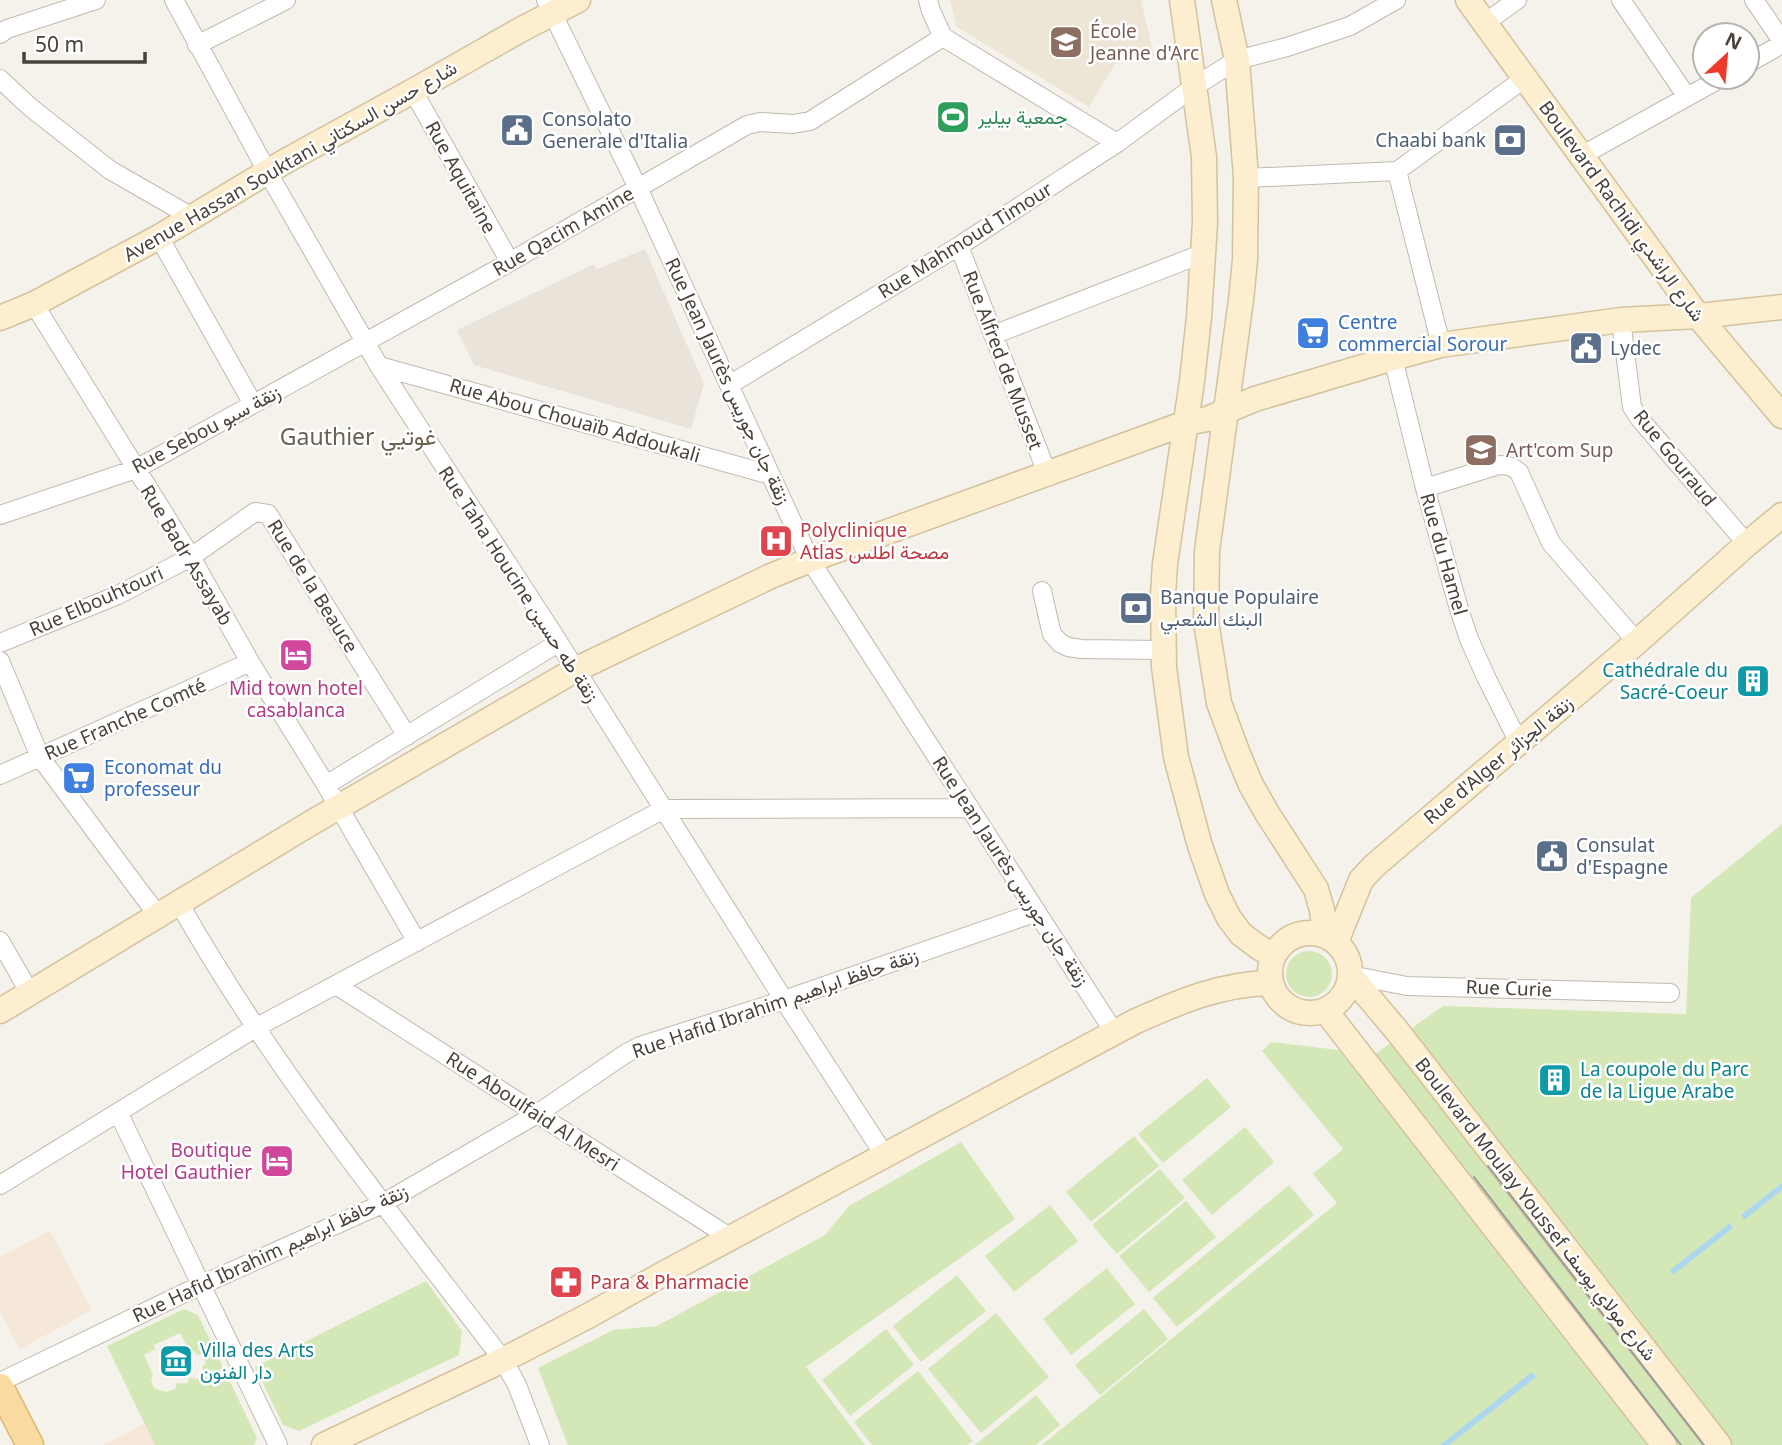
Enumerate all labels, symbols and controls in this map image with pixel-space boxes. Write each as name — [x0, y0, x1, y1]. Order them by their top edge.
place label: École Jeanne d'Arc — [1088, 18, 1199, 66]
scale bar — [24, 21, 145, 65]
north arrow — [1691, 21, 1761, 91]
school or university icon: École Jeanne d'Arc — [1047, 23, 1085, 61]
text: N — [1721, 26, 1746, 56]
text: 50 m — [35, 30, 84, 58]
street label: Avenue Hassan Souktani شارع حسن السكتاني — [119, 54, 463, 270]
street label: Boulevard Rachidi شارع الراشدي — [1531, 95, 1711, 328]
sports icon: جمعية بيلير — [934, 98, 972, 136]
place label: جمعية بيلير — [977, 104, 1068, 130]
place label: Consolato Generale d'Italia — [542, 106, 688, 154]
public building icon: Consolato Generale d'Italia — [498, 111, 536, 149]
street label: Rue Aquitaine — [419, 116, 503, 238]
bank icon: Chaabi bank — [1491, 121, 1529, 159]
place label: Chaabi bank — [1375, 127, 1486, 153]
street label: Rue Mahmoud Timour — [873, 176, 1057, 304]
street label: Rue Qacim Amine — [488, 180, 638, 282]
street label: Rue Jean Jaurès زنقة جان جوريس — [659, 253, 797, 509]
street label: Rue Alfred de Musset — [957, 267, 1049, 453]
place label: Centre commercial Sorour — [1338, 309, 1507, 357]
supermarket icon: Centre commercial Sorour — [1294, 314, 1332, 352]
public building icon: Lydec — [1567, 329, 1605, 367]
place label: Lydec — [1610, 335, 1661, 361]
street label: Rue Abou Chouaïb Addoukali — [447, 372, 703, 468]
street label: Rue Sebou زنقة سبو — [127, 379, 285, 479]
street label: Rue Gouraud — [1628, 404, 1722, 512]
district label: Gauthier غوتيي — [280, 420, 436, 456]
school or university icon: Art'com Sup — [1462, 431, 1500, 469]
place label: Art'com Sup — [1506, 437, 1614, 463]
street label: Rue Taha Houcine زنقة طه حسين — [433, 461, 605, 707]
street label: Rue Badr Assayab — [135, 480, 239, 630]
street label: Rue du Hamel — [1414, 490, 1474, 618]
street label: Rue de la Beauce — [262, 515, 364, 657]
place label: Polyclinique Atlas مصحة اطلس — [800, 517, 949, 565]
hospital icon: Polyclinique Atlas مصحة اطلس — [757, 522, 795, 560]
street label: Rue Elbouhtouri — [25, 560, 167, 642]
place label: Banque Populaire البنك الشعبي — [1160, 584, 1319, 635]
bank icon: Banque Populaire البنك الشعبي — [1117, 589, 1155, 627]
hotel icon: Mid town hotel casablanca — [277, 636, 315, 674]
place label: Cathédrale du Sacré-Coeur — [1602, 657, 1728, 705]
building icon: Cathédrale du Sacré-Coeur — [1734, 662, 1772, 700]
street label: Rue Franche Comté — [40, 672, 210, 766]
place label: Mid town hotel casablanca — [229, 675, 363, 723]
street label: Rue d'Alger زنقة الجزائر — [1418, 690, 1578, 830]
street label: Rue Jean Jaurès زنقة جان جوريس — [927, 751, 1095, 991]
place label: Economat du professeur — [104, 754, 222, 802]
supermarket icon: Economat du professeur — [60, 759, 98, 797]
place label: Consulat d'Espagne — [1576, 832, 1668, 880]
public building icon: Consulat d'Espagne — [1533, 837, 1571, 875]
street label: Rue Hafid Ibrahim زنقة حافظ ابراهيم — [629, 942, 921, 1064]
street label: Rue Curie — [1465, 973, 1553, 1003]
street label: Rue Aboulfaid Al Mesri — [441, 1045, 625, 1177]
street label: Boulevard Moulay Youssef شارع مولاي يوسف — [1407, 1052, 1663, 1368]
place label: La coupole du Parc de la Ligue Arabe — [1580, 1056, 1749, 1104]
building icon: La coupole du Parc de la Ligue Arabe — [1536, 1061, 1574, 1099]
place label: Boutique Hotel Gauthier — [121, 1137, 252, 1185]
hotel icon: Boutique Hotel Gauthier — [258, 1142, 296, 1180]
street label: Rue Hafid Ibrahim زنقة حافظ ابراهيم — [128, 1178, 412, 1328]
pharmacy icon: Para & Pharmacie — [547, 1263, 585, 1301]
place label: Para & Pharmacie — [590, 1269, 749, 1295]
place label: Villa des Arts دار الفنون — [200, 1337, 314, 1385]
museum icon: Villa des Arts دار الفنون — [157, 1342, 195, 1380]

